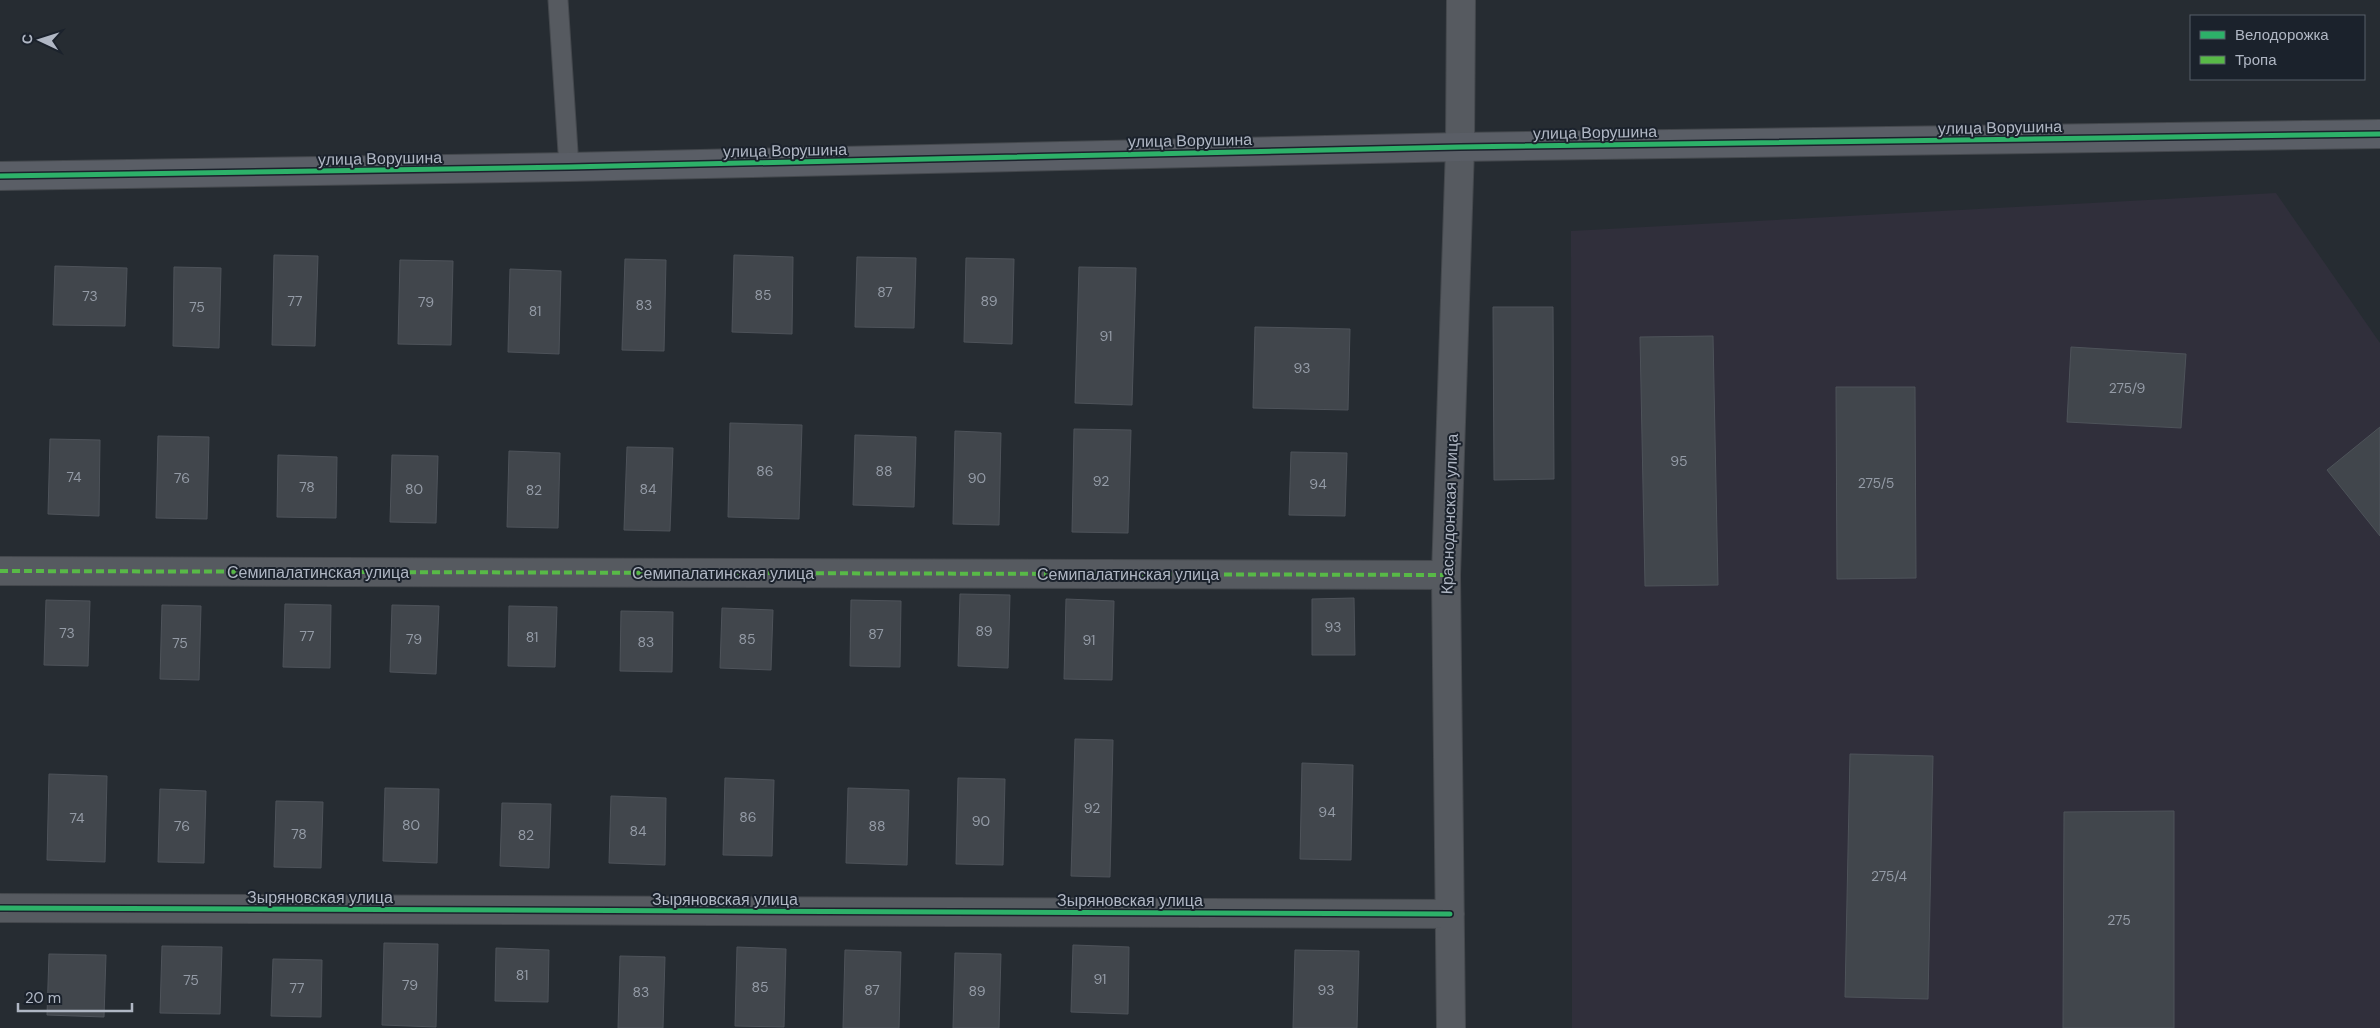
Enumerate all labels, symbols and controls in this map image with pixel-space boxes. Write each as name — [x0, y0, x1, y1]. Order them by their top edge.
north arrow — [15, 15, 65, 65]
legend — [2190, 15, 2365, 80]
text: Велодорожка — [2235, 25, 2329, 45]
text: С — [18, 33, 36, 45]
text: Тропа — [2235, 50, 2277, 70]
street label: улица Ворушина — [1938, 116, 2062, 139]
street label: улица Ворушина — [1533, 121, 1657, 144]
street label: улица Ворушина — [1128, 129, 1252, 152]
street label: улица Ворушина — [723, 139, 847, 162]
street label: улица Ворушина — [318, 147, 442, 170]
house number: 87 — [877, 283, 893, 301]
house number: 85 — [754, 286, 772, 304]
house number: 73 — [82, 287, 98, 305]
house number: 77 — [288, 292, 302, 310]
house number: 89 — [981, 292, 998, 310]
house number: 79 — [418, 293, 434, 311]
house number: 83 — [636, 296, 652, 314]
house number: 75 — [189, 298, 205, 316]
house number: 81 — [529, 302, 541, 320]
house number: 91 — [1100, 327, 1112, 345]
house number: 93 — [1294, 359, 1310, 377]
house number: 275/9 — [2109, 379, 2146, 397]
street label: Краснодонская улица — [1436, 433, 1463, 595]
house number: 95 — [1670, 452, 1688, 470]
house number: 86 — [756, 462, 774, 480]
house number: 88 — [875, 462, 893, 480]
house number: 74 — [66, 468, 82, 486]
house number: 76 — [174, 469, 190, 487]
house number: 90 — [968, 469, 986, 487]
house number: 92 — [1093, 472, 1109, 490]
house number: 275/5 — [1858, 474, 1894, 492]
house number: 94 — [1309, 475, 1327, 493]
house number: 78 — [299, 478, 315, 496]
house number: 80 — [405, 480, 423, 498]
house number: 84 — [639, 480, 657, 498]
house number: 82 — [526, 481, 542, 499]
street label: Семипалатинская улица — [227, 562, 409, 583]
street label: Семипалатинская улица — [632, 563, 814, 584]
street label: Семипалатинская улица — [1037, 564, 1219, 585]
house number: 93 — [1325, 618, 1341, 636]
house number: 89 — [976, 622, 993, 640]
house number: 73 — [59, 624, 75, 642]
house number: 87 — [868, 625, 884, 643]
house number: 77 — [300, 627, 314, 645]
house number: 81 — [526, 628, 538, 646]
house number: 79 — [406, 630, 422, 648]
house number: 85 — [738, 630, 756, 648]
house number: 91 — [1083, 631, 1095, 649]
house number: 83 — [638, 633, 654, 651]
house number: 75 — [172, 634, 188, 652]
house number: 92 — [1084, 799, 1100, 817]
house number: 94 — [1318, 803, 1336, 821]
house number: 86 — [739, 808, 757, 826]
house number: 74 — [69, 809, 85, 827]
house number: 90 — [972, 812, 990, 830]
house number: 80 — [402, 816, 420, 834]
house number: 76 — [174, 817, 190, 835]
house number: 88 — [868, 817, 886, 835]
house number: 84 — [629, 822, 647, 840]
house number: 78 — [291, 825, 307, 843]
house number: 82 — [518, 826, 534, 844]
house number: 275/4 — [1871, 867, 1908, 885]
street label: Зыряновская улица — [247, 887, 393, 908]
street label: Зыряновская улица — [652, 889, 798, 910]
street label: Зыряновская улица — [1057, 890, 1203, 911]
house number: 275 — [2107, 911, 2131, 929]
house number: 81 — [516, 966, 528, 984]
house number: 91 — [1094, 970, 1106, 988]
house number: 75 — [183, 971, 199, 989]
house number: 79 — [402, 976, 418, 994]
house number: 85 — [751, 978, 769, 996]
house number: 77 — [290, 979, 304, 997]
scale bar — [18, 980, 131, 1012]
house number: 87 — [864, 981, 880, 999]
house number: 93 — [1318, 981, 1334, 999]
house number: 89 — [969, 982, 986, 1000]
house number: 83 — [633, 983, 649, 1001]
text: 20 m — [25, 988, 61, 1008]

